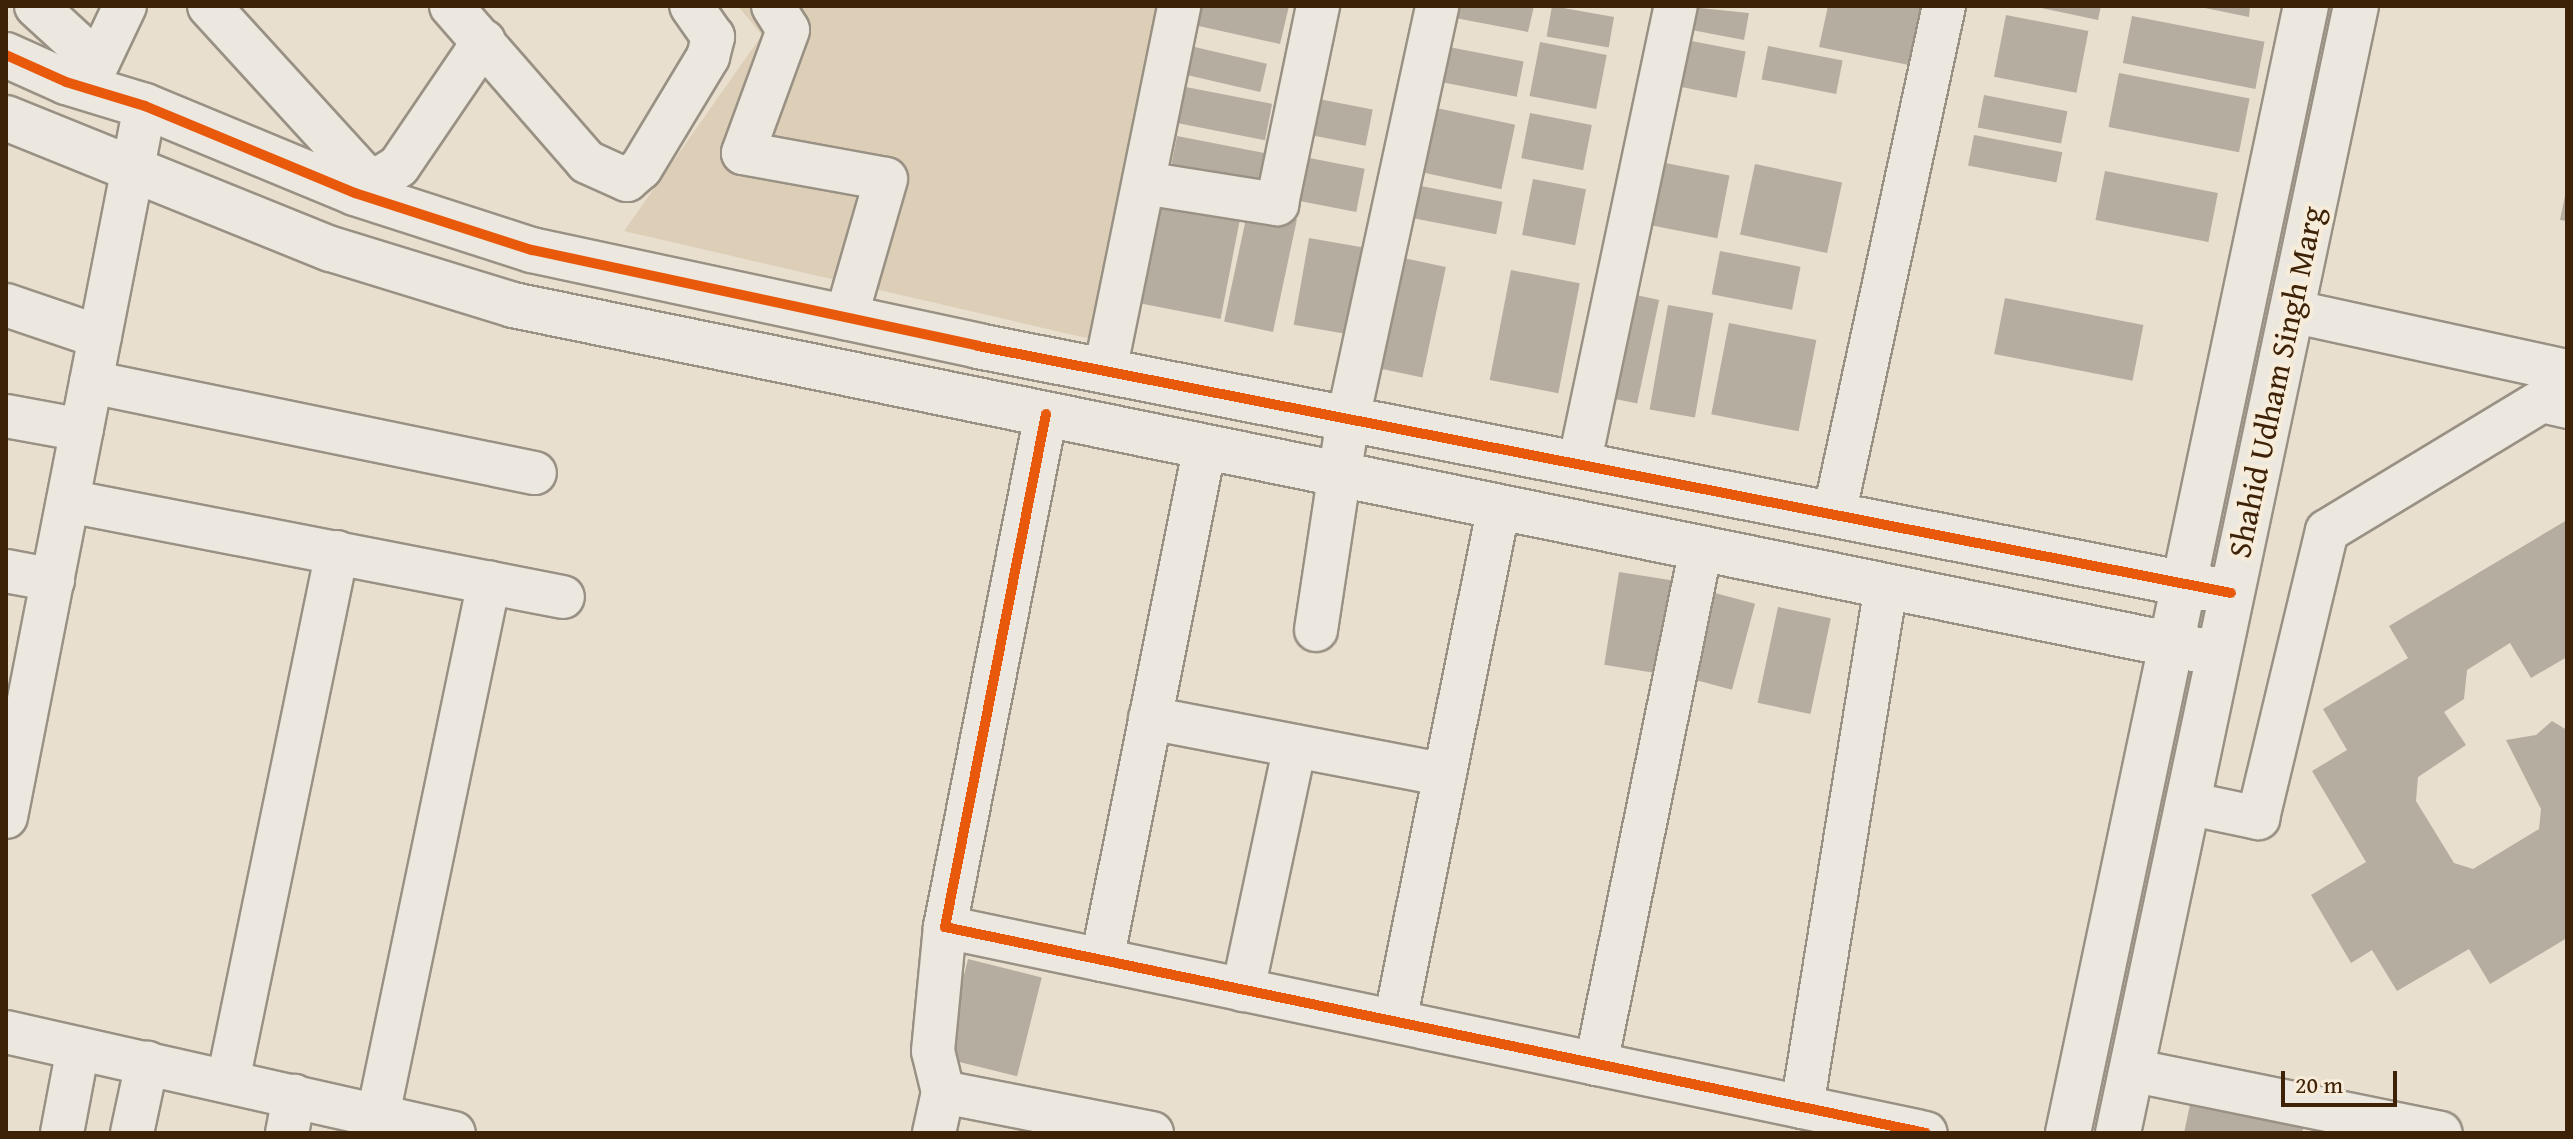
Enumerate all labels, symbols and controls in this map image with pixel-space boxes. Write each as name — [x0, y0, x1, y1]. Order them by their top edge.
street label: Shahid Udham Singh Marg — [2220, 203, 2332, 561]
scale bar — [2285, 1055, 2401, 1105]
text: 20 m — [2295, 1067, 2343, 1102]

